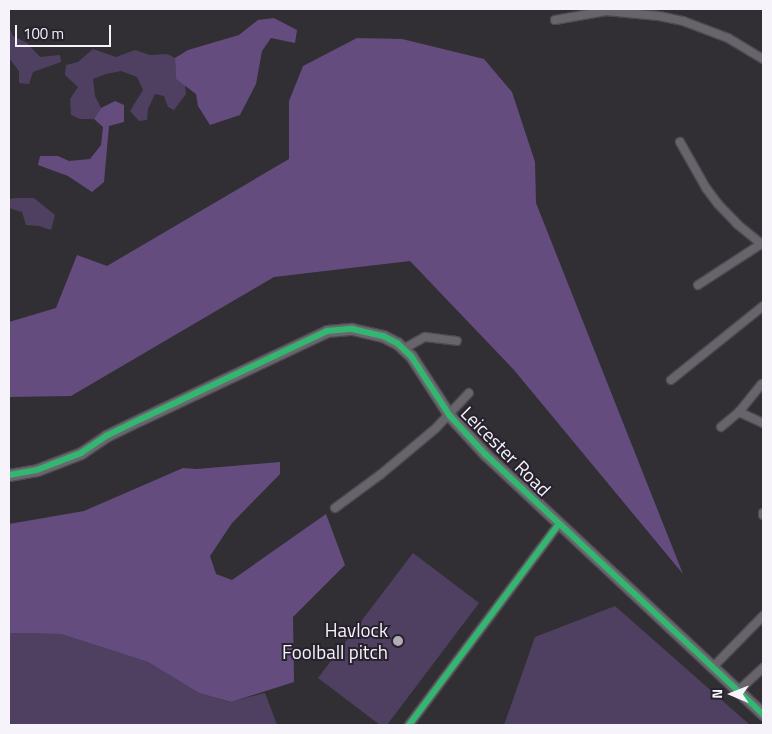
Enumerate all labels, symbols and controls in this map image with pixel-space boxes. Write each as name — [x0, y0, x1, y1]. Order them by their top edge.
scale bar — [18, 15, 114, 47]
text: 100 m — [23, 22, 64, 45]
street label: Leicester Road — [456, 401, 556, 501]
place label: Havlock Foolball pitch — [282, 619, 388, 663]
marker: Havlock Foolball pitch — [392, 635, 404, 647]
north arrow — [707, 669, 757, 719]
text: N — [706, 689, 727, 699]

